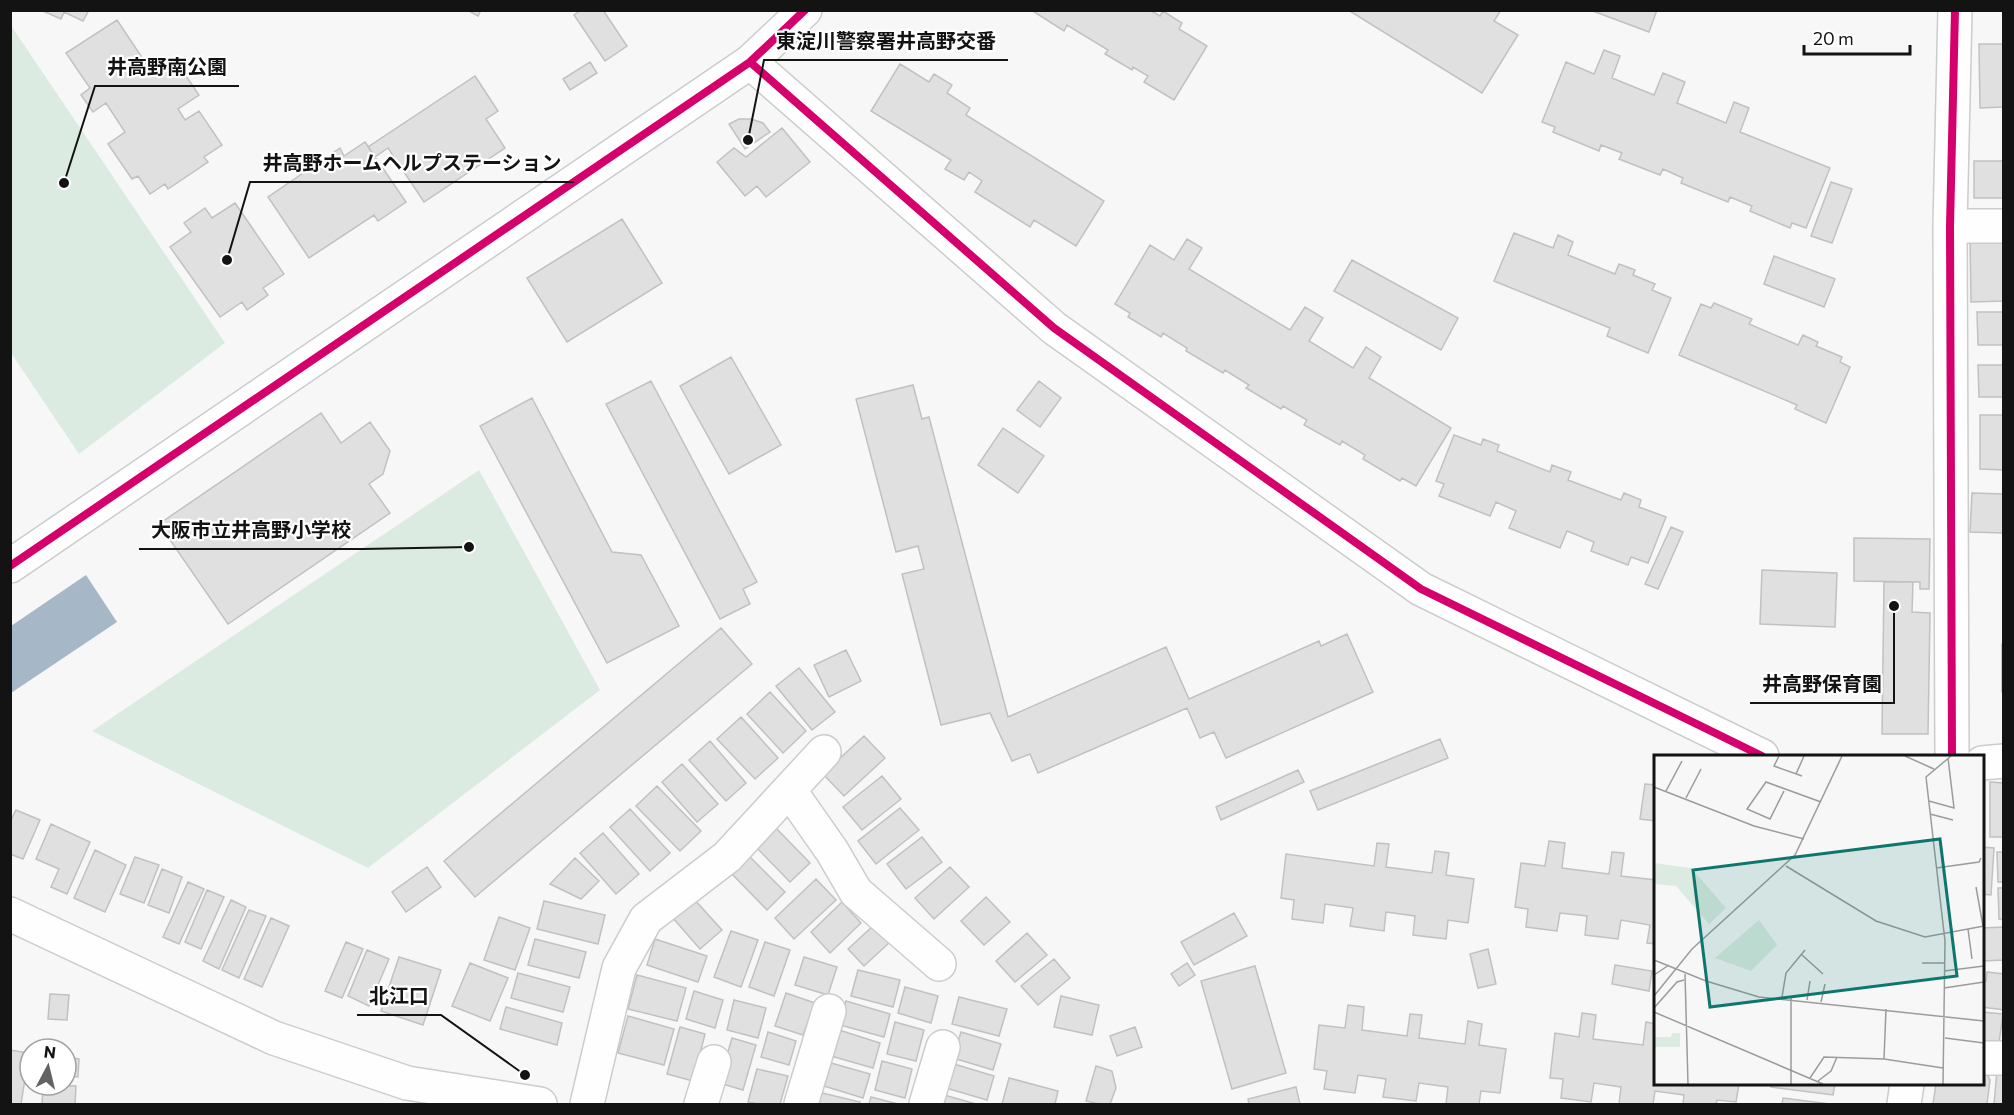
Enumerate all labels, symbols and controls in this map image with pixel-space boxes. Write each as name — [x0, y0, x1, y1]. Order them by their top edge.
scale bar — [1804, 18, 1910, 56]
callout: 東淀川警察署井高野交番 — [764, 22, 1008, 60]
text: 20 m — [1813, 27, 1854, 49]
text: 東淀川警察署井高野交番 — [776, 28, 996, 52]
callout: 井高野南公園 — [95, 48, 239, 86]
text: 井高野南公園 — [107, 54, 227, 78]
callout: 井高野ホームヘルプステーション — [250, 144, 574, 182]
text: 井高野ホームヘルプステーション — [263, 150, 562, 174]
callout: 大阪市立井高野小学校 — [139, 511, 363, 549]
text: 大阪市立井高野小学校 — [151, 517, 351, 541]
callout: 井高野保育園 — [1750, 665, 1894, 703]
text: 井高野保育園 — [1762, 671, 1882, 695]
inset map — [1654, 755, 1984, 1085]
callout: 北江口 — [357, 977, 441, 1015]
text: 北江口 — [369, 983, 429, 1007]
north arrow — [18, 1037, 78, 1097]
text: N — [43, 1041, 57, 1062]

